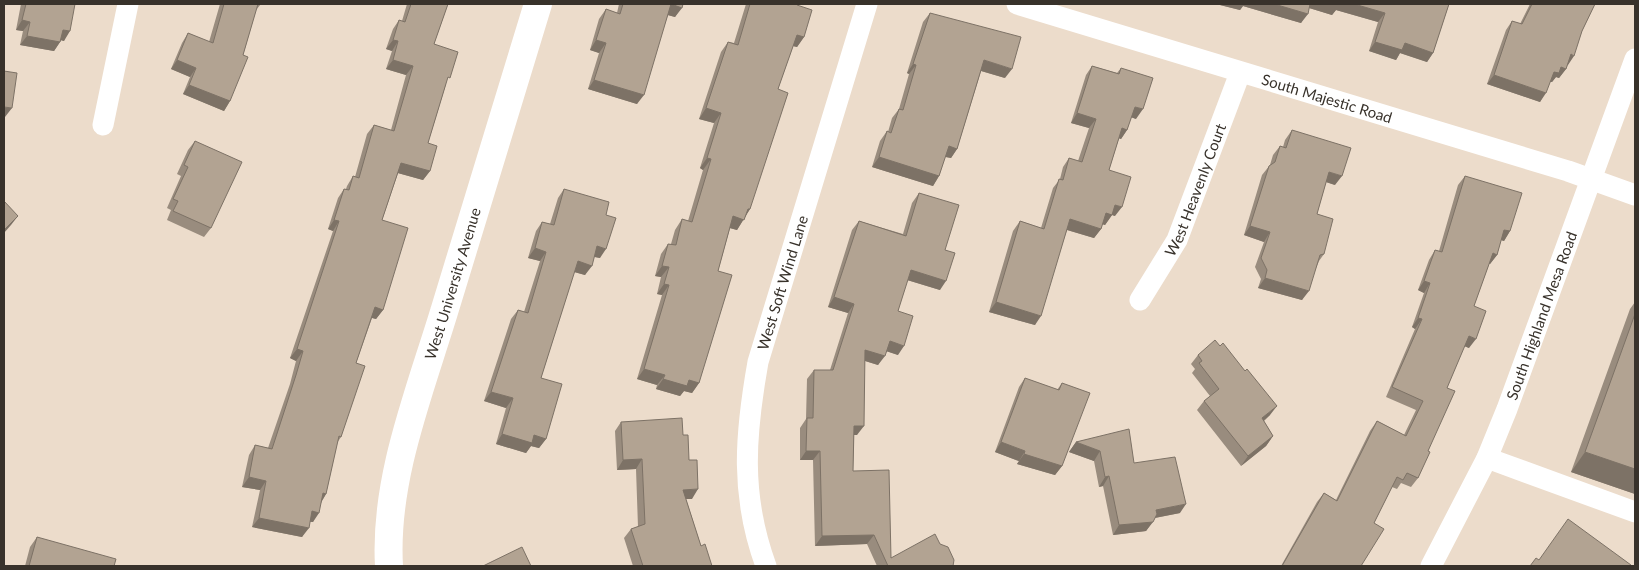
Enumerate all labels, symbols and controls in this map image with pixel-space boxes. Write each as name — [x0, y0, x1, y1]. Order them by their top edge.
street label: South Majestic Road — [1260, 70, 1394, 126]
street label: West Heavenly Court — [1160, 120, 1229, 259]
street label: West University Avenue — [421, 205, 484, 362]
street label: West Soft Wind Lane — [753, 213, 811, 352]
street label: South Highland Mesa Road — [1502, 229, 1580, 402]

